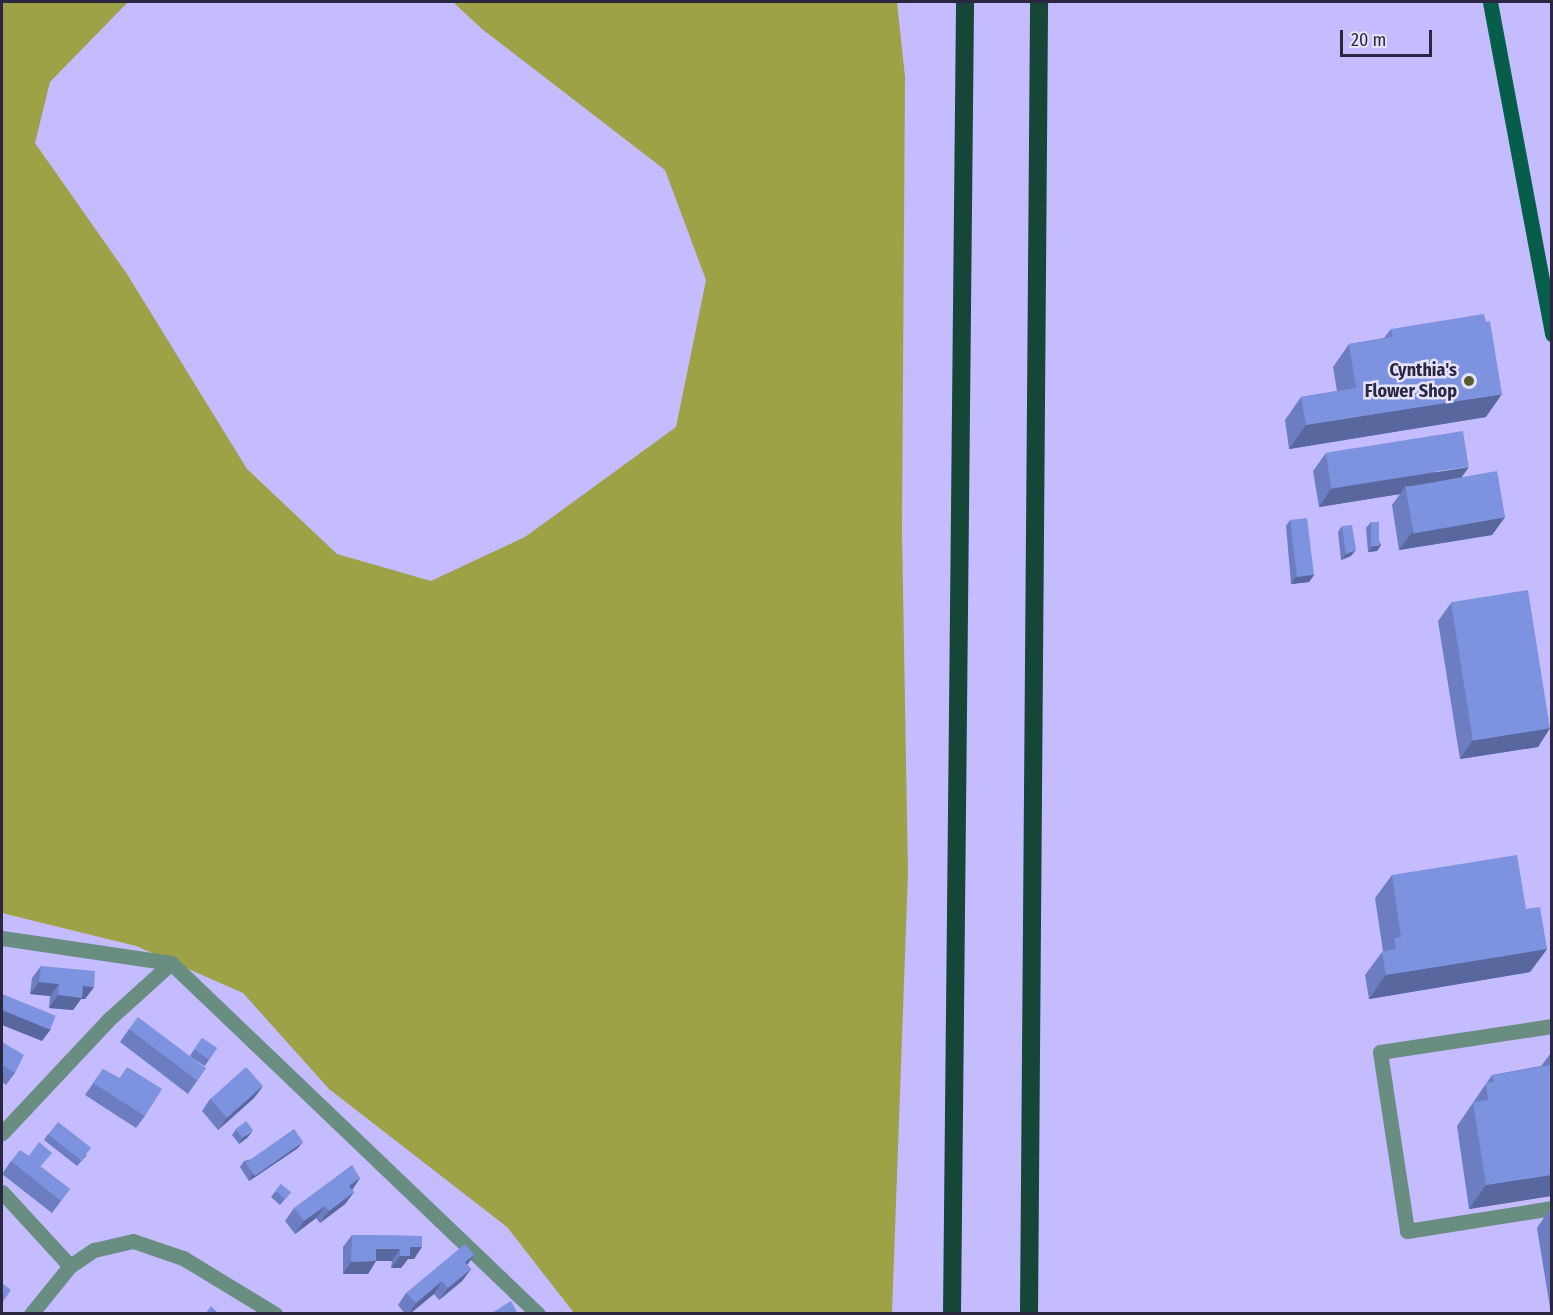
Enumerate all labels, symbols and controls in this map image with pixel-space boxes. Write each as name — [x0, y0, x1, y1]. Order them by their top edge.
scale bar — [1343, 18, 1434, 56]
text: 20 m — [1351, 29, 1386, 51]
place label: Cynthia's Flower Shop — [1365, 360, 1457, 403]
marker: Cynthia's Flower Shop — [1462, 374, 1476, 388]

